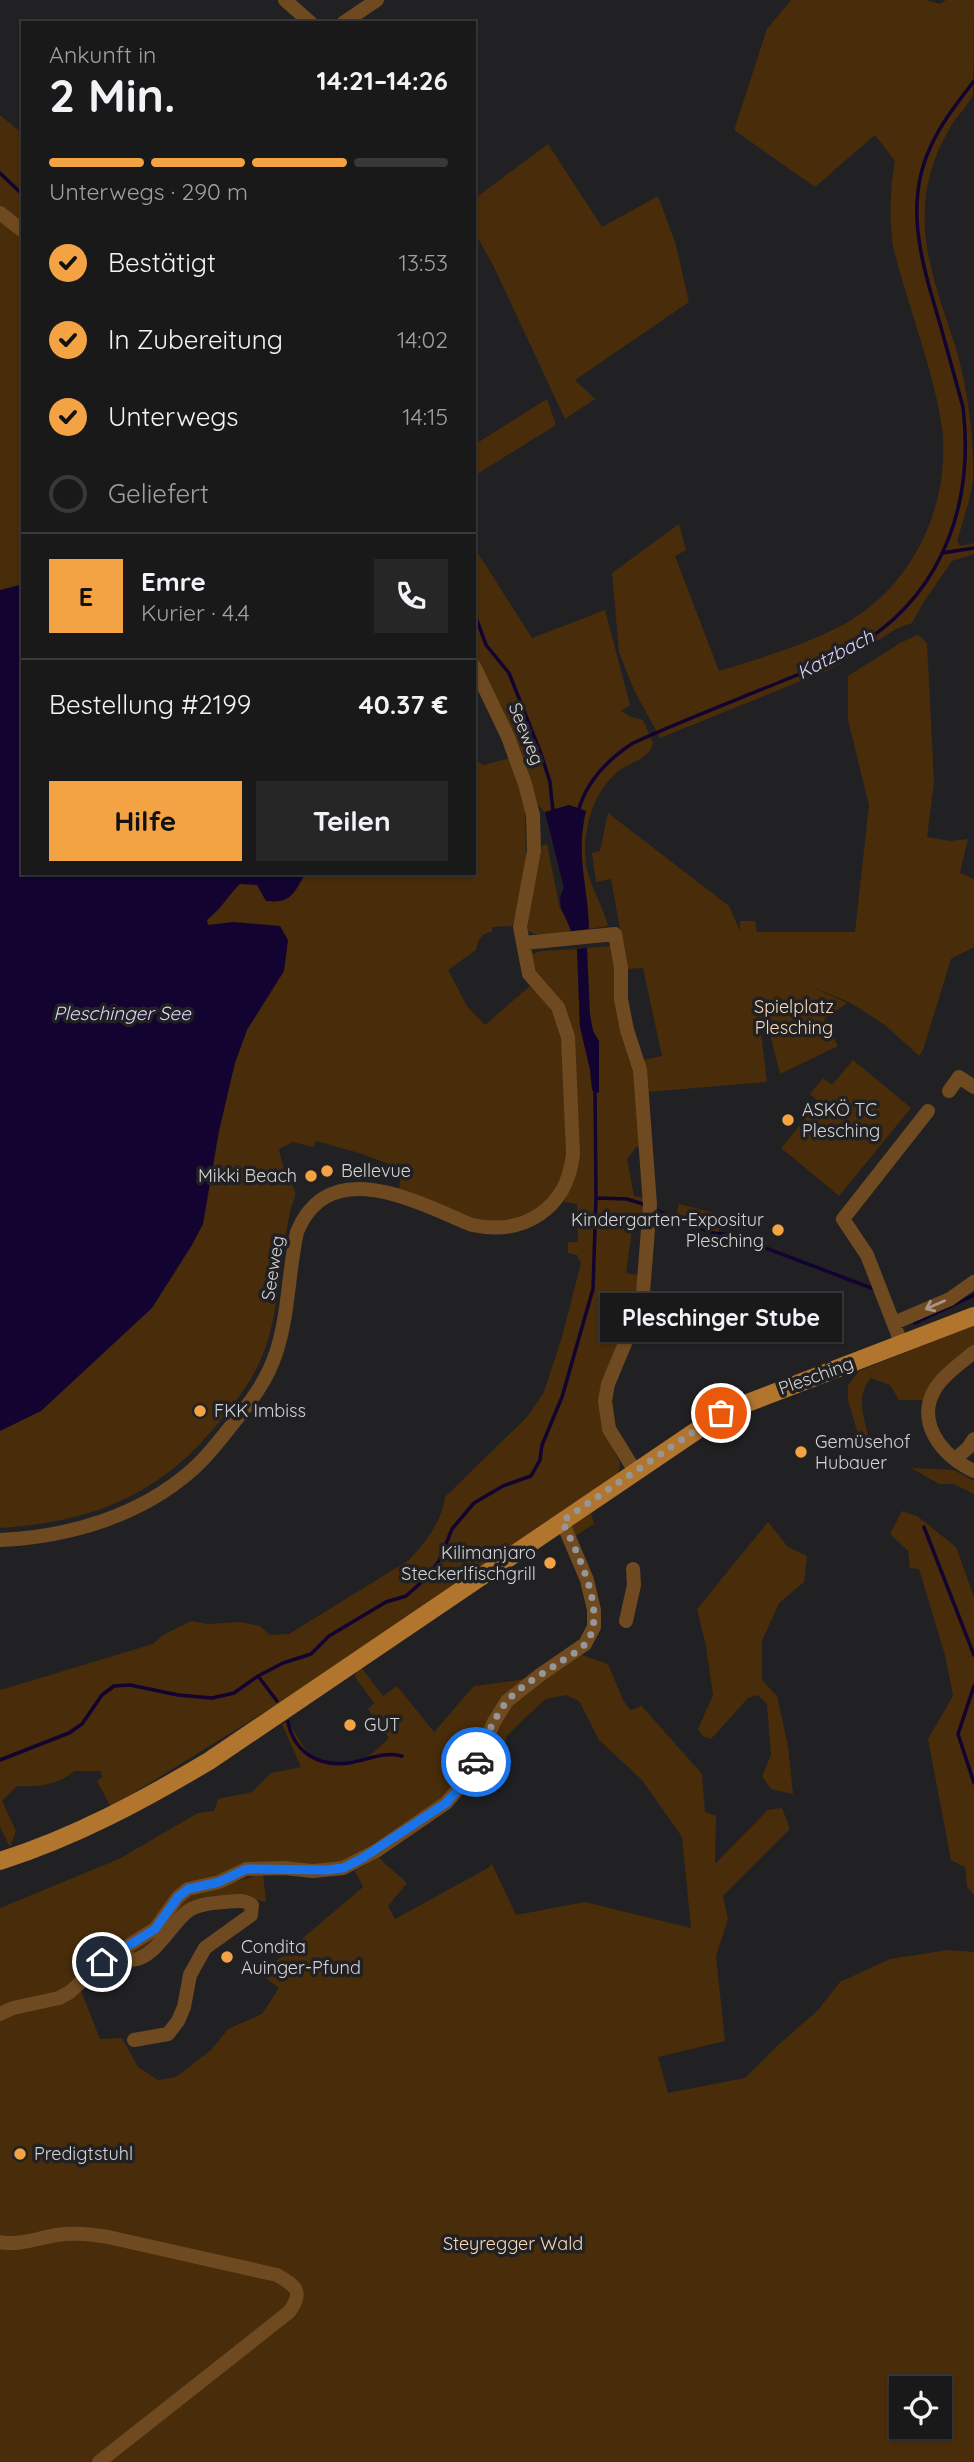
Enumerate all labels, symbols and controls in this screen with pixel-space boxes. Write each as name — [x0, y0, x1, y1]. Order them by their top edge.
text: Ankunft in — [49, 40, 156, 69]
text: 14:21–14:26 — [317, 64, 448, 97]
text: 2 Min. — [49, 66, 175, 124]
text: Unterwegs · 290 m — [49, 177, 248, 206]
icon: check — [49, 244, 87, 282]
text: Bestätigt — [108, 246, 216, 279]
text: 13:53 — [399, 248, 448, 277]
icon: check — [49, 321, 87, 359]
text: In Zubereitung — [108, 323, 283, 356]
text: 14:02 — [397, 325, 448, 354]
icon: check — [49, 398, 87, 436]
text: Unterwegs — [108, 400, 239, 433]
text: 14:15 — [402, 402, 448, 431]
text: Geliefert — [108, 477, 209, 510]
button: phone — [374, 559, 448, 633]
text: Emre — [141, 565, 206, 598]
text: E — [79, 580, 93, 613]
text: Kurier · 4.4 — [141, 598, 250, 627]
water label: Katzbach — [792, 623, 879, 684]
text: Bestellung #2199 — [49, 688, 251, 721]
text: 40.37 € — [358, 688, 448, 721]
street label: Seeweg — [504, 699, 549, 768]
button: Hilfe — [49, 781, 242, 861]
button: Teilen — [256, 781, 448, 861]
park label: Spielplatz Plesching — [754, 995, 834, 1039]
water label: Pleschinger See — [53, 1001, 192, 1025]
place label: ASKÖ TC Plesching — [802, 1098, 880, 1142]
marker: ASKÖ TC Plesching — [780, 1112, 796, 1128]
place label: Bellevue — [341, 1159, 411, 1182]
marker: Bellevue — [319, 1163, 335, 1179]
place label: Mikki Beach — [198, 1164, 297, 1187]
marker: Mikki Beach — [303, 1168, 319, 1184]
place label: Kindergarten-Expositur Plesching — [571, 1208, 764, 1252]
marker: Kindergarten-Expositur Plesching — [770, 1222, 786, 1238]
street label: Seeweg — [256, 1234, 289, 1302]
callout: Pleschinger Stube — [600, 1294, 842, 1343]
one-way arrow — [925, 1299, 946, 1312]
text: Pleschinger Stube — [622, 1303, 820, 1332]
street label: Plesching — [775, 1351, 857, 1400]
pin — [691, 1383, 751, 1443]
icon: bag — [702, 1394, 740, 1432]
place label: FKK Imbiss — [214, 1399, 306, 1422]
marker: FKK Imbiss — [192, 1403, 208, 1419]
place label: Gemüsehof Hubauer — [815, 1430, 911, 1474]
marker: Gemüsehof Hubauer — [793, 1444, 809, 1460]
place label: Kilimanjaro Steckerlfischgrill — [401, 1541, 536, 1585]
marker: Kilimanjaro Steckerlfischgrill — [542, 1555, 558, 1571]
place label: GUT — [364, 1713, 400, 1736]
marker: GUT — [342, 1717, 358, 1733]
courier — [441, 1727, 511, 1797]
icon: car — [457, 1743, 495, 1781]
pin — [72, 1932, 132, 1992]
place label: Condita Auinger-Pfund — [241, 1935, 361, 1979]
icon: home — [83, 1943, 121, 1981]
marker: Condita Auinger-Pfund — [219, 1949, 235, 1965]
place label: Predigtstuhl — [34, 2142, 133, 2165]
marker: Predigtstuhl — [12, 2146, 28, 2162]
park label: Steyregger Wald — [443, 2232, 583, 2255]
map controls — [889, 2376, 952, 2439]
button: locate — [889, 2376, 952, 2439]

